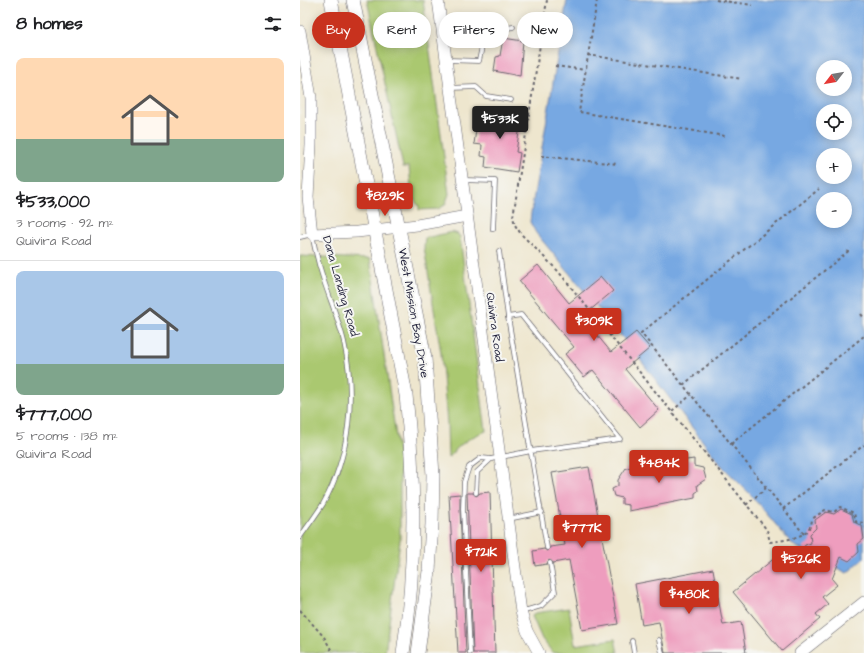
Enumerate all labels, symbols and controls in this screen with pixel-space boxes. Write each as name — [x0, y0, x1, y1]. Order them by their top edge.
text: 8 homes — [16, 12, 83, 36]
chip: Buy — [312, 12, 365, 48]
chip: Rent — [373, 12, 431, 48]
chip: Filters — [439, 12, 509, 48]
chip: New — [517, 12, 573, 48]
icon: filters — [262, 13, 284, 35]
north arrow — [816, 60, 852, 96]
map controls — [816, 60, 852, 228]
icon: home — [114, 84, 186, 156]
button: locate — [816, 104, 852, 140]
pin: $533K — [472, 106, 528, 140]
text: $533K — [481, 110, 519, 128]
button: + — [816, 148, 852, 184]
pin: $829K — [357, 183, 413, 217]
text: $829K — [366, 187, 404, 205]
text: $533,000 — [16, 190, 90, 214]
button: − — [816, 192, 852, 228]
text: 3 rooms · 92 m² — [16, 214, 114, 232]
text: Quivira Road — [16, 232, 91, 250]
street label: Dana Landing Road — [317, 234, 363, 339]
street label: West Mission Bay Drive — [393, 247, 433, 380]
street label: Quivira Road — [481, 291, 508, 363]
icon: home — [114, 297, 186, 369]
pin: $309K — [566, 308, 622, 342]
text: $309K — [575, 312, 613, 330]
text: $777,000 — [16, 403, 92, 427]
text: 5 rooms · 138 m² — [16, 427, 118, 445]
text: Quivira Road — [16, 445, 91, 463]
pin: $484K — [631, 450, 687, 484]
text: $484K — [638, 454, 680, 472]
pin: $777K — [554, 515, 610, 549]
text: $777K — [562, 519, 602, 537]
pin: $721K — [453, 539, 509, 573]
text: $721K — [465, 543, 497, 561]
pin: $526K — [773, 546, 829, 580]
text: $526K — [781, 550, 821, 568]
pin: $480K — [661, 581, 717, 615]
text: $480K — [669, 585, 709, 603]

